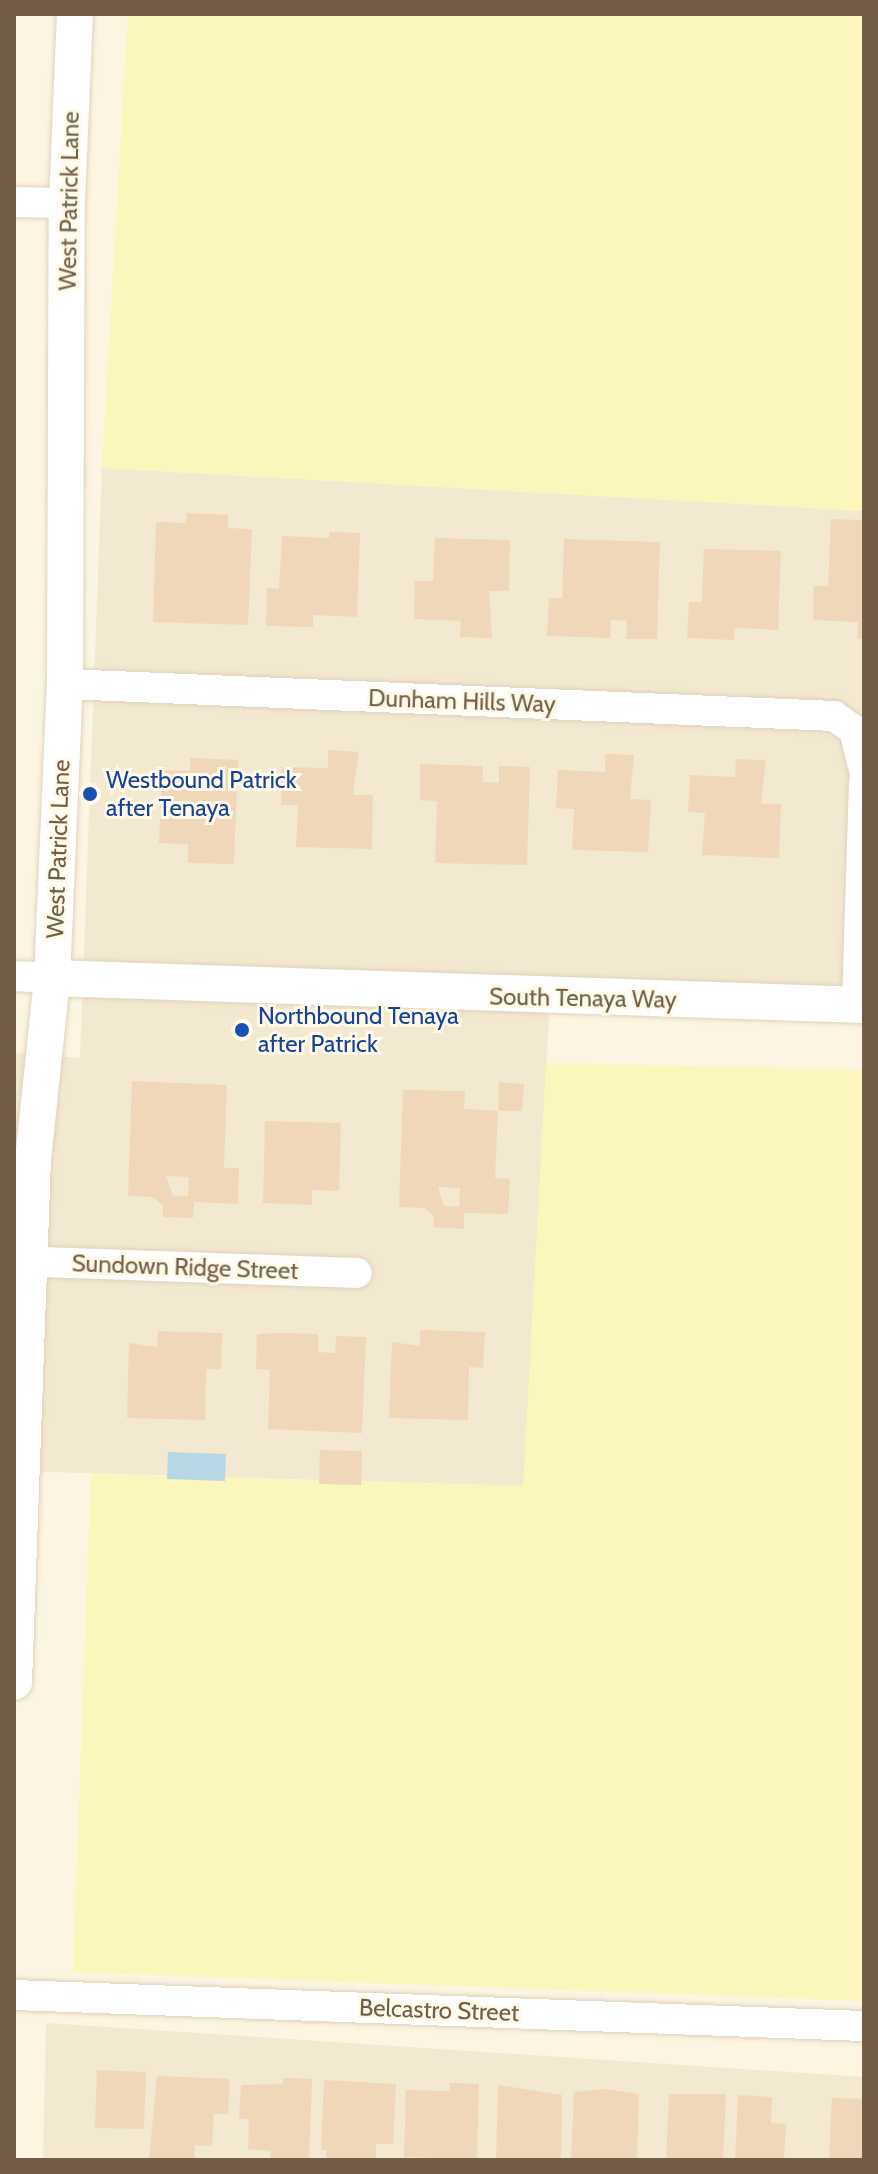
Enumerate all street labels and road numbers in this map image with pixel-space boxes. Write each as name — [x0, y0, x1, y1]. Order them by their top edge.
street label: West Patrick Lane — [53, 111, 85, 291]
street label: Dunham Hills Way — [368, 683, 556, 719]
street label: West Patrick Lane — [40, 759, 76, 939]
street label: South Tenaya Way — [489, 982, 677, 1014]
street label: Sundown Ridge Street — [71, 1249, 299, 1285]
street label: Belcastro Street — [358, 1993, 520, 2027]

